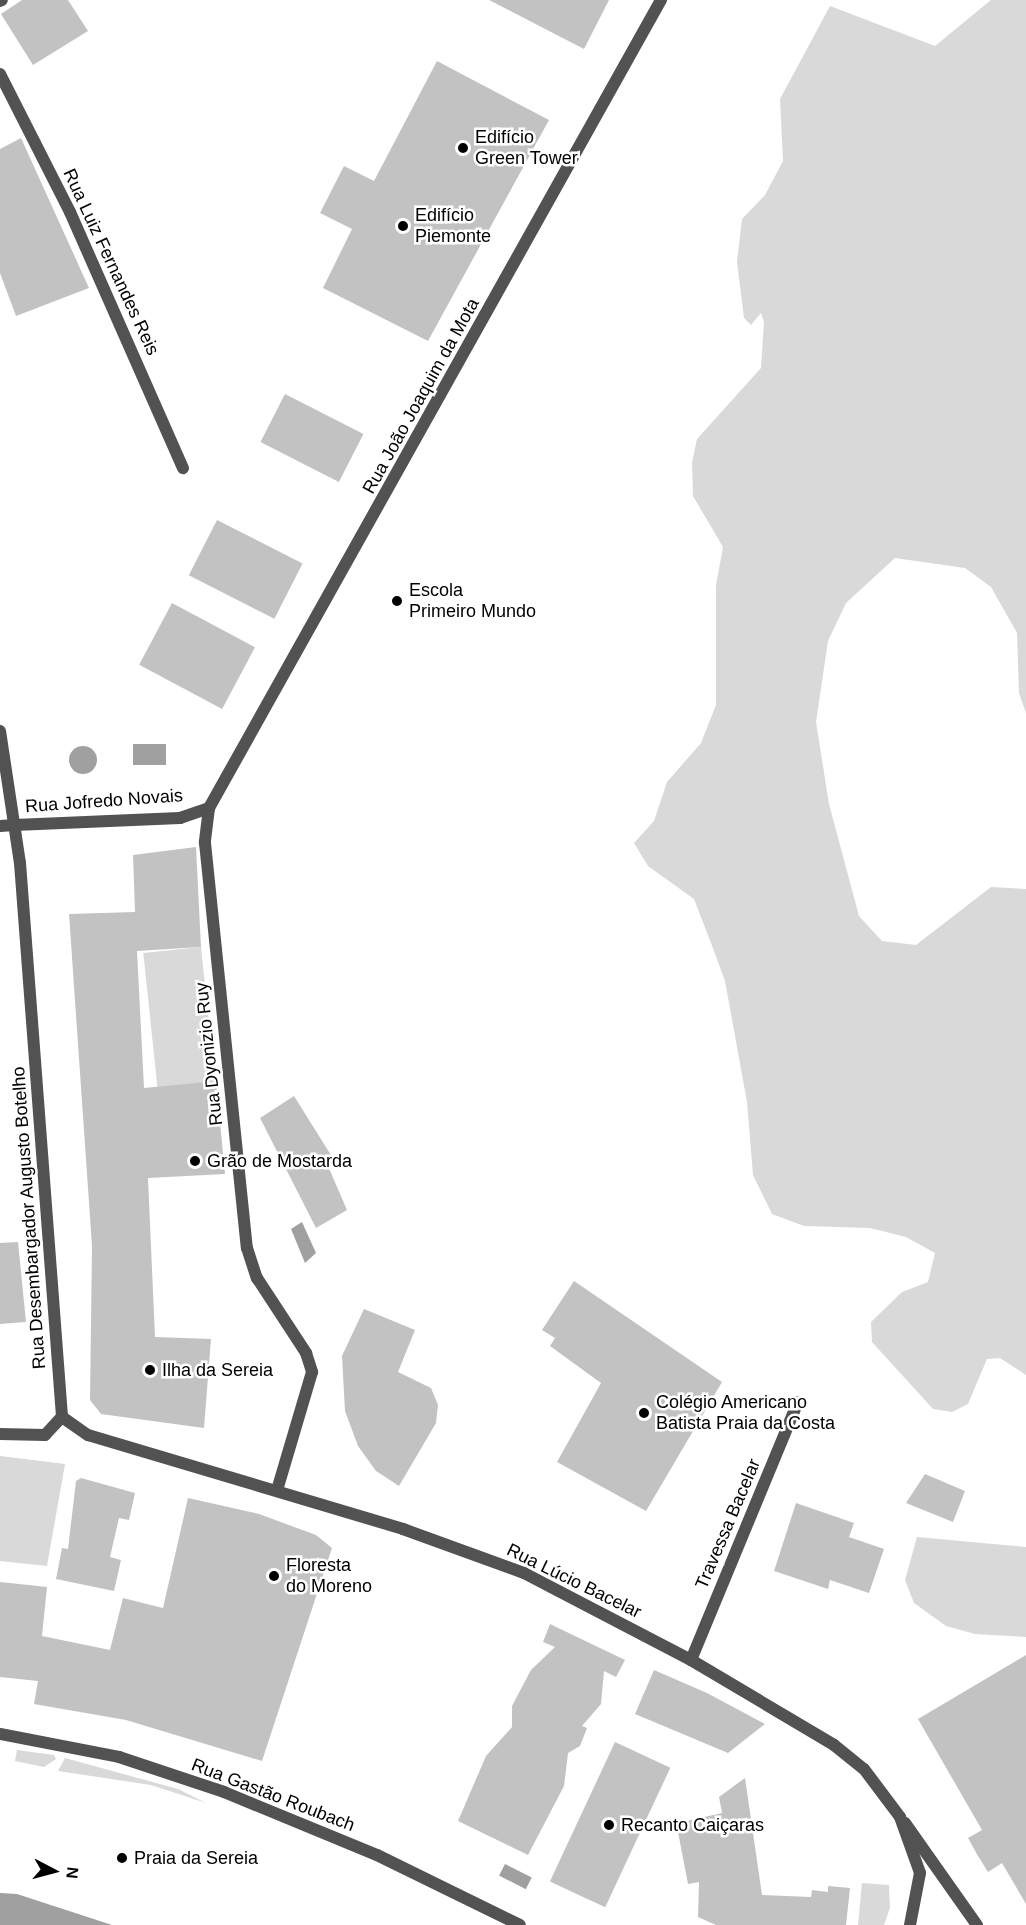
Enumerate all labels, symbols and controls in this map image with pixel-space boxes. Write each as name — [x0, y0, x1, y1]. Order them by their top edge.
place label: Edifício Green Tower — [475, 127, 578, 170]
marker: Edifício Green Tower — [456, 141, 470, 155]
street label: Rua Luiz Fernandes Reis — [58, 165, 164, 359]
place label: Edifício Piemonte — [415, 205, 491, 248]
marker: Edifício Piemonte — [396, 219, 410, 233]
street label: Rua João Joaquim da Mota — [358, 294, 484, 498]
place label: Escola Primeiro Mundo — [409, 580, 536, 622]
marker: Escola Primeiro Mundo — [390, 594, 404, 608]
street label: Rua Jofredo Novais — [24, 785, 184, 817]
street label: Rua Dyonizio Ruy — [191, 981, 227, 1127]
street label: Rua Desembargador Augusto Botelho — [8, 1066, 50, 1370]
place label: Grão de Mostarda — [207, 1150, 352, 1172]
marker: Grão de Mostarda — [188, 1154, 202, 1168]
place label: Ilha da Sereia — [162, 1359, 273, 1381]
marker: Ilha da Sereia — [143, 1363, 157, 1377]
place label: Colégio Americano Batista Praia da Costa — [656, 1392, 835, 1434]
marker: Colégio Americano Batista Praia da Costa — [637, 1406, 651, 1420]
street label: Travessa Bacelar — [691, 1456, 765, 1592]
street label: Rua Lúcio Bacelar — [503, 1539, 645, 1623]
place label: Floresta do Moreno — [286, 1555, 372, 1598]
marker: Floresta do Moreno — [267, 1569, 281, 1583]
street label: Rua Gastão Roubach — [188, 1754, 358, 1836]
place label: Recanto Caiçaras — [621, 1814, 764, 1836]
marker: Recanto Caiçaras — [602, 1818, 616, 1832]
north arrow — [24, 1841, 84, 1901]
place label: Praia da Sereia — [134, 1847, 258, 1869]
marker: Praia da Sereia — [115, 1851, 129, 1865]
text: N — [63, 1866, 81, 1880]

